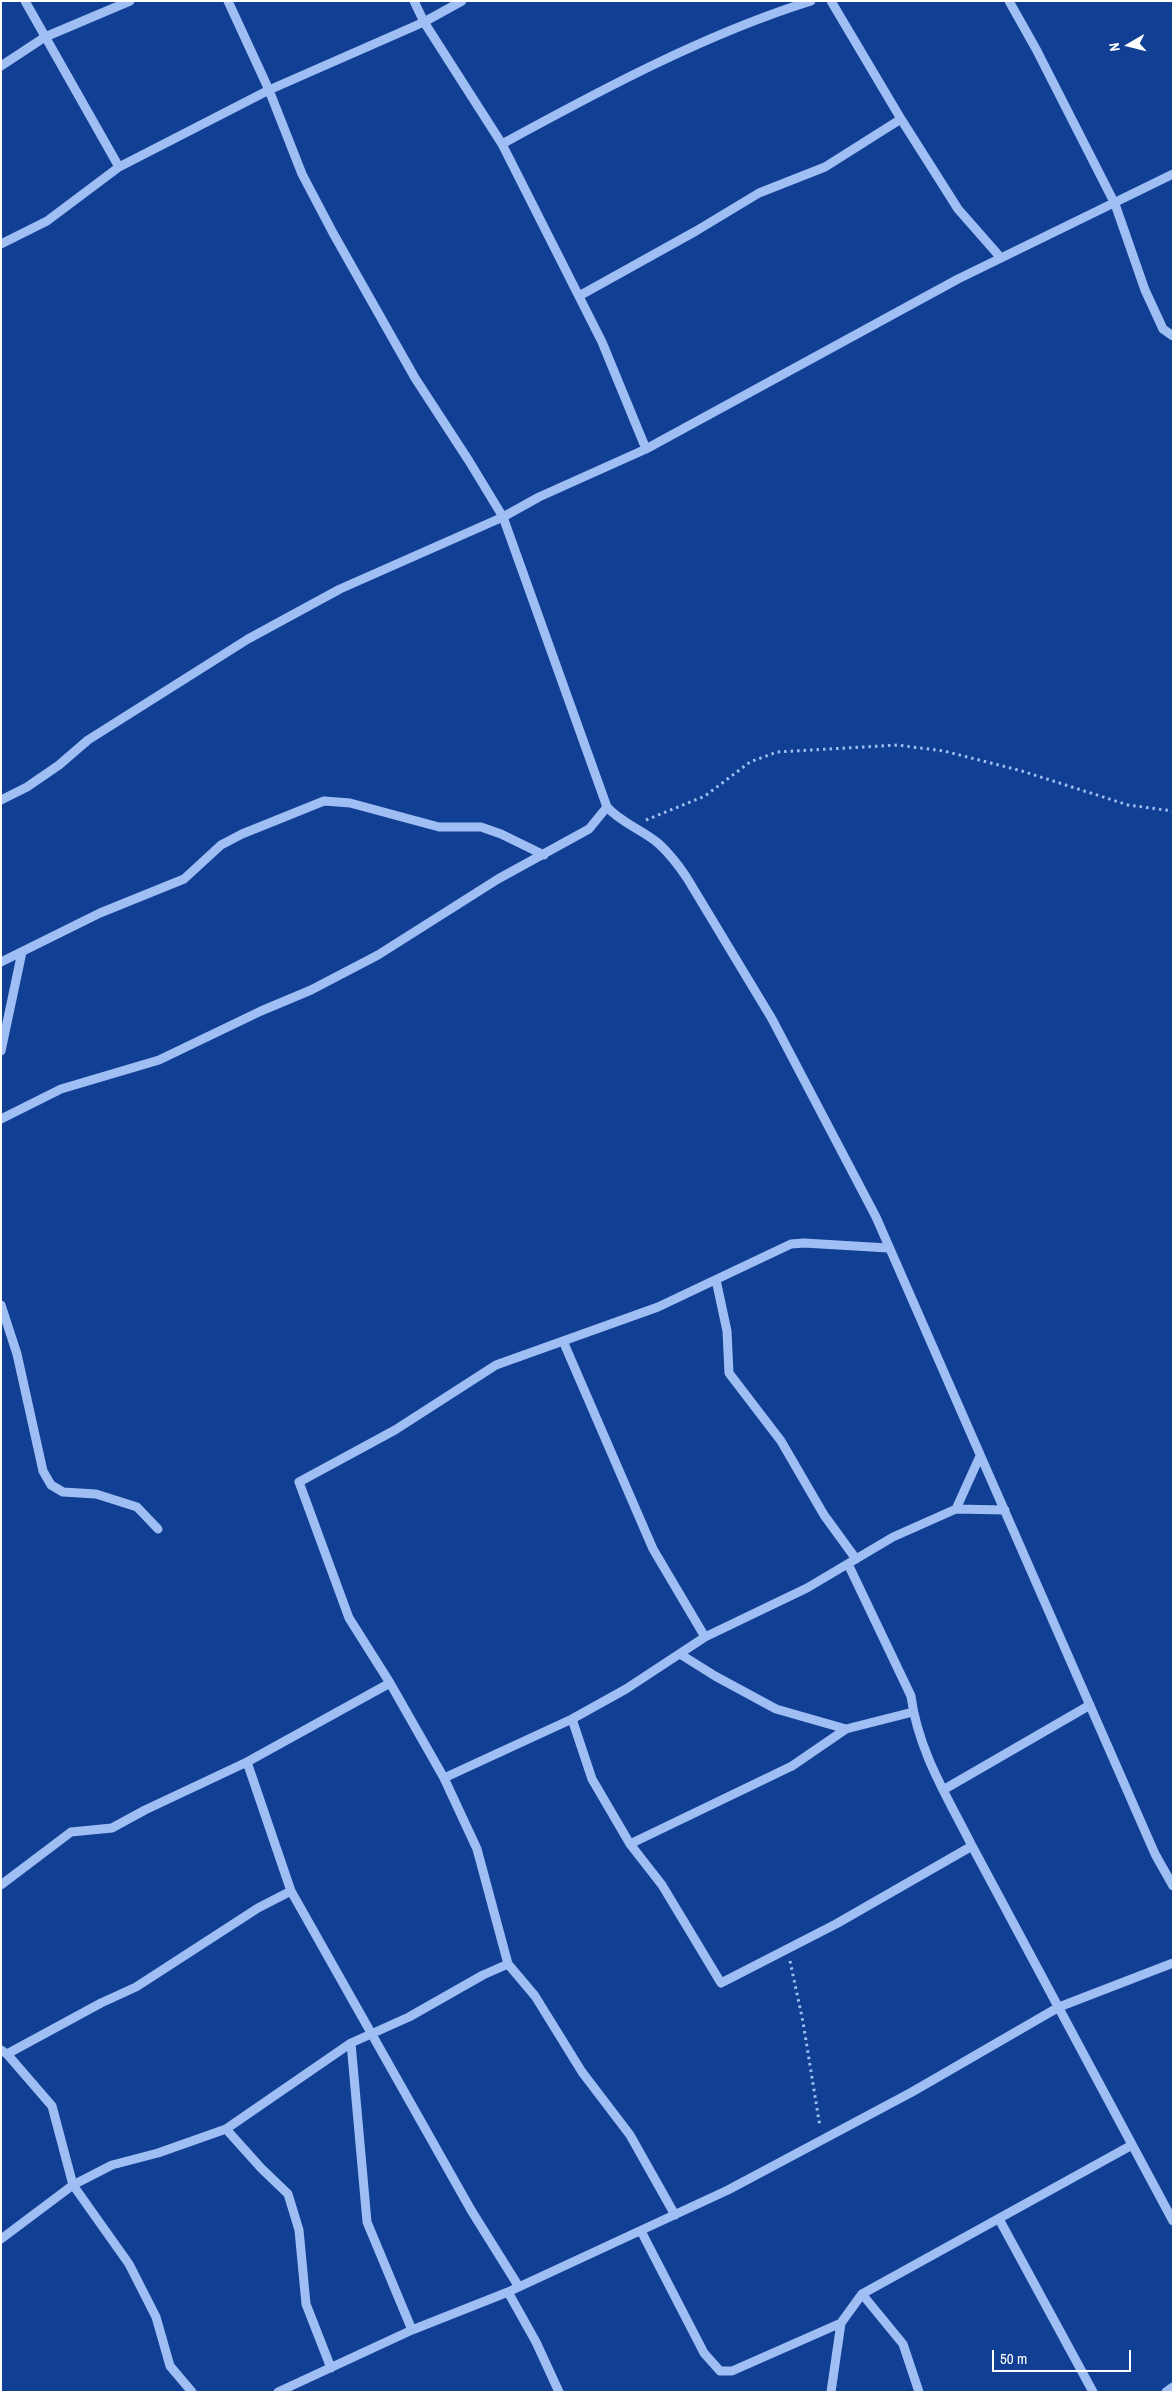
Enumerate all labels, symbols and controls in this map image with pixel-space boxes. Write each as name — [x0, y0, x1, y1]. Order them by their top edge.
north arrow — [1104, 20, 1154, 70]
text: N — [1105, 42, 1124, 52]
scale bar — [994, 2340, 1133, 2372]
text: 50 m — [1000, 2348, 1027, 2369]

